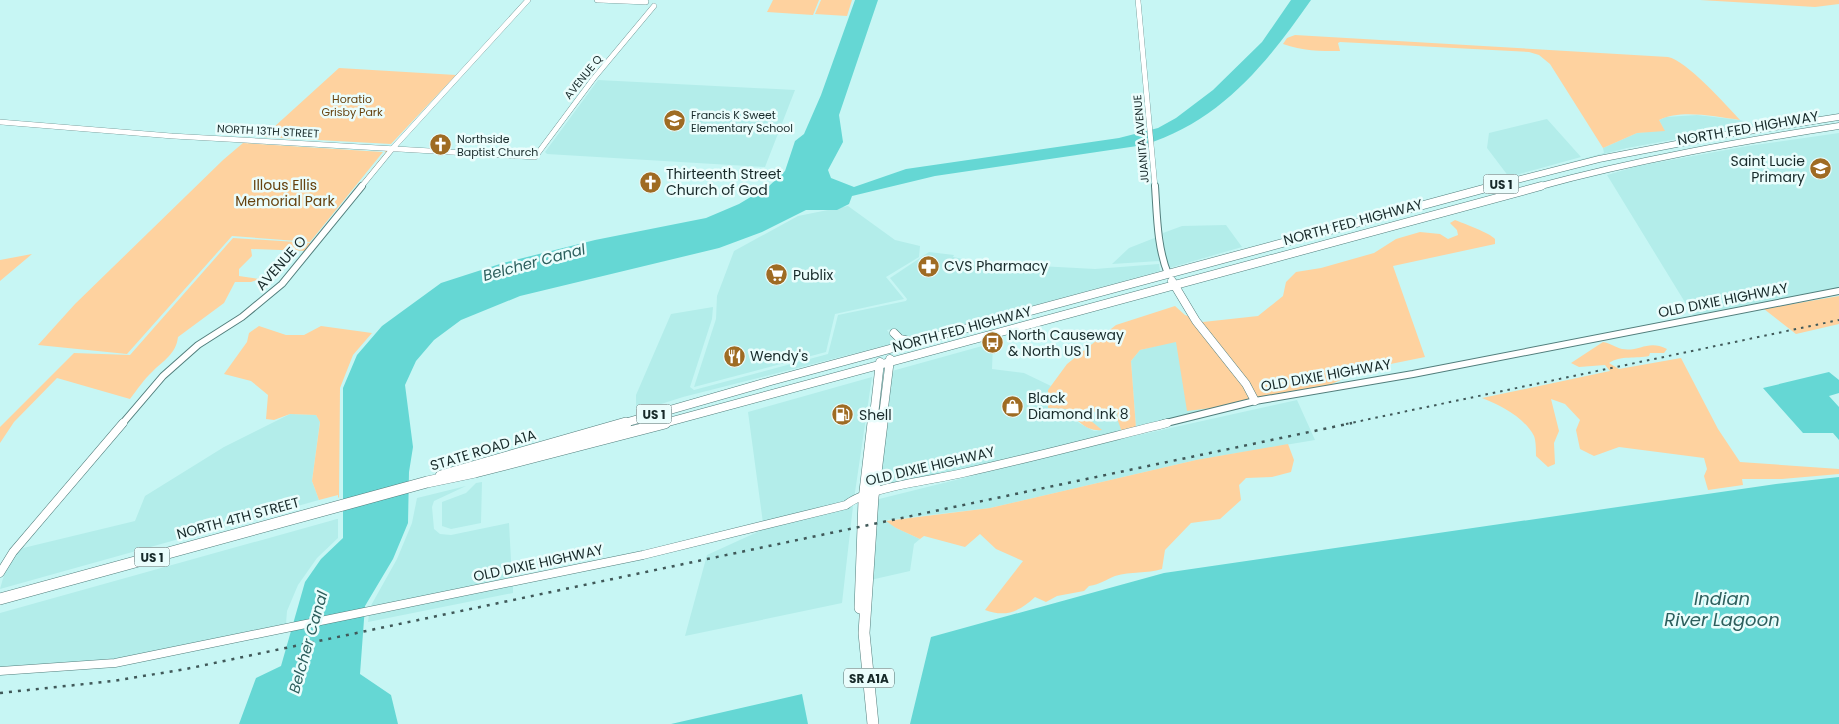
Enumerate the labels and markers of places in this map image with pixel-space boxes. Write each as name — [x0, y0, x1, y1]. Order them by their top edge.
place label: Francis K Sweet Elementary School — [691, 107, 793, 136]
school or university icon: Francis K Sweet Elementary School — [663, 109, 687, 133]
place label: Northside Baptist Church — [457, 131, 538, 160]
church icon: Northside Baptist Church — [429, 133, 453, 157]
place label: Saint Lucie Primary — [1730, 151, 1805, 187]
school or university icon: Saint Lucie Primary — [1809, 157, 1833, 181]
place label: Thirteenth Street Church of God — [666, 164, 781, 200]
church icon: Thirteenth Street Church of God — [638, 170, 662, 194]
pharmacy icon: CVS Pharmacy — [916, 254, 940, 278]
place label: CVS Pharmacy — [944, 256, 1048, 276]
supermarket icon: Publix — [765, 263, 789, 287]
place label: Publix — [793, 265, 833, 285]
place label: North Causeway & North US 1 — [1008, 325, 1124, 361]
bus stop icon: North Causeway & North US 1 — [980, 331, 1004, 355]
restaurant icon: Wendy's — [722, 344, 746, 368]
place label: Wendy's — [750, 346, 808, 366]
place label: Black Diamond Ink 8 — [1028, 388, 1129, 424]
shop icon: Black Diamond Ink 8 — [1000, 394, 1024, 418]
fuel station icon: Shell — [831, 403, 855, 427]
place label: Shell — [859, 405, 892, 425]

